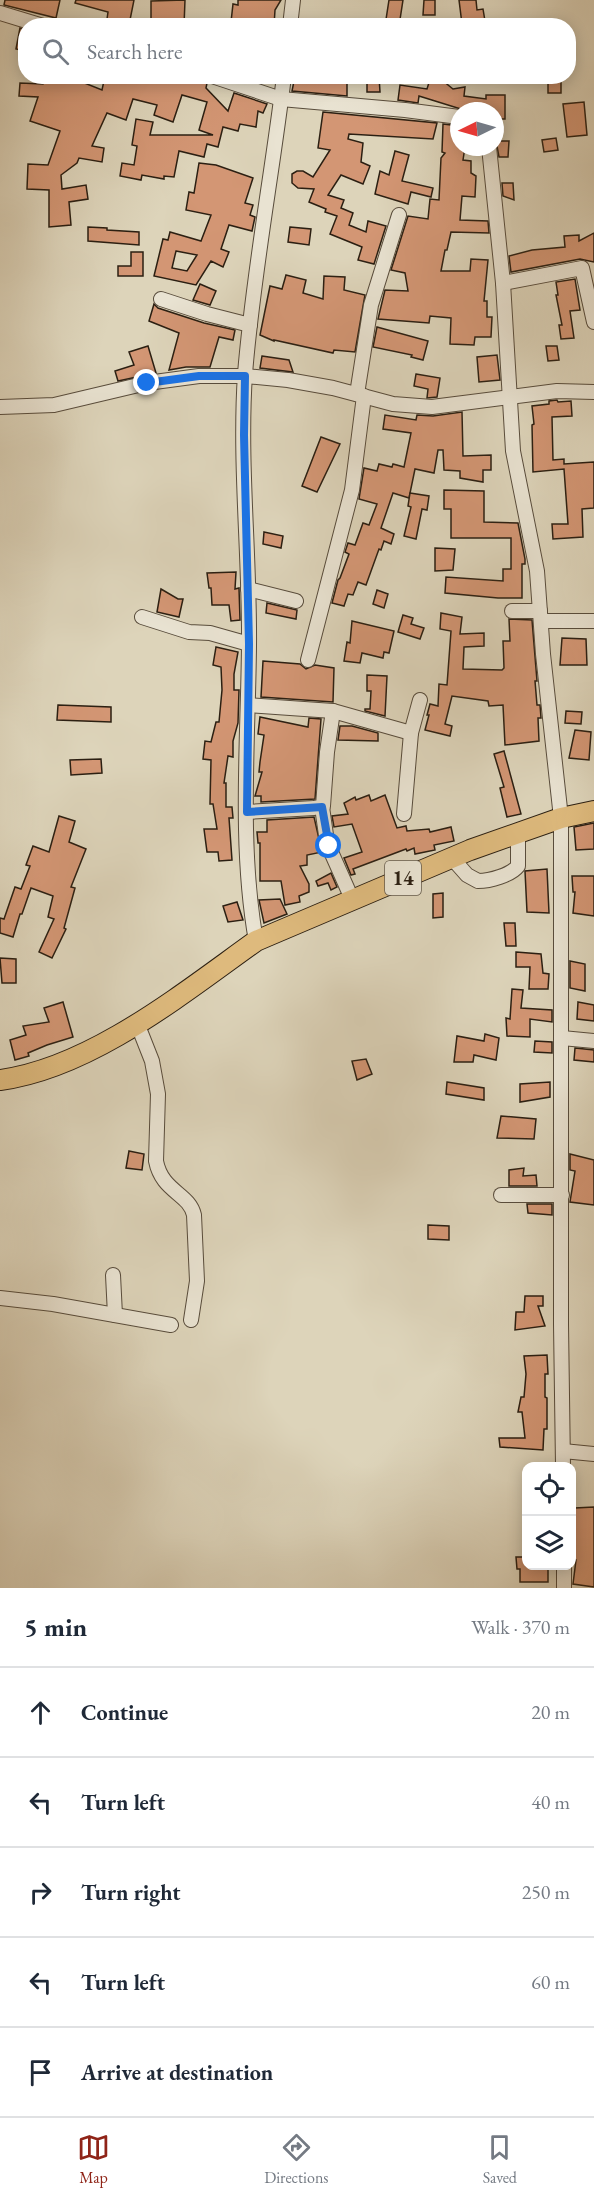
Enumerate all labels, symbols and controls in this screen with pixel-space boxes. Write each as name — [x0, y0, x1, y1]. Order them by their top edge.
search box — [18, 18, 576, 84]
icon: search — [39, 35, 72, 68]
text: Search here — [87, 37, 182, 66]
north arrow — [450, 102, 504, 156]
route end — [133, 369, 159, 395]
route start — [315, 832, 341, 858]
road number: 14 — [385, 861, 421, 895]
map controls — [522, 1462, 576, 1570]
button: locate — [522, 1462, 576, 1516]
button: layers — [522, 1516, 576, 1570]
text: 5 min — [24, 1610, 87, 1644]
text: Walk · 370 m — [471, 1614, 570, 1640]
icon: ahead — [24, 1696, 57, 1729]
text: Continue — [81, 1698, 168, 1727]
text: 20 m — [531, 1699, 570, 1725]
icon: left — [24, 1786, 57, 1819]
text: Turn left — [81, 1788, 165, 1817]
text: 40 m — [531, 1789, 570, 1815]
icon: right — [24, 1876, 57, 1909]
text: Turn right — [81, 1878, 180, 1907]
text: 250 m — [522, 1879, 570, 1905]
icon: left — [24, 1966, 57, 1999]
text: Turn left — [81, 1968, 165, 1997]
text: 60 m — [531, 1969, 570, 1995]
icon: arrive — [24, 2056, 57, 2089]
text: Arrive at destination — [81, 2058, 273, 2087]
tab: Map — [77, 2131, 110, 2188]
tab: Directions — [264, 2131, 329, 2188]
tab: Saved — [483, 2131, 517, 2188]

